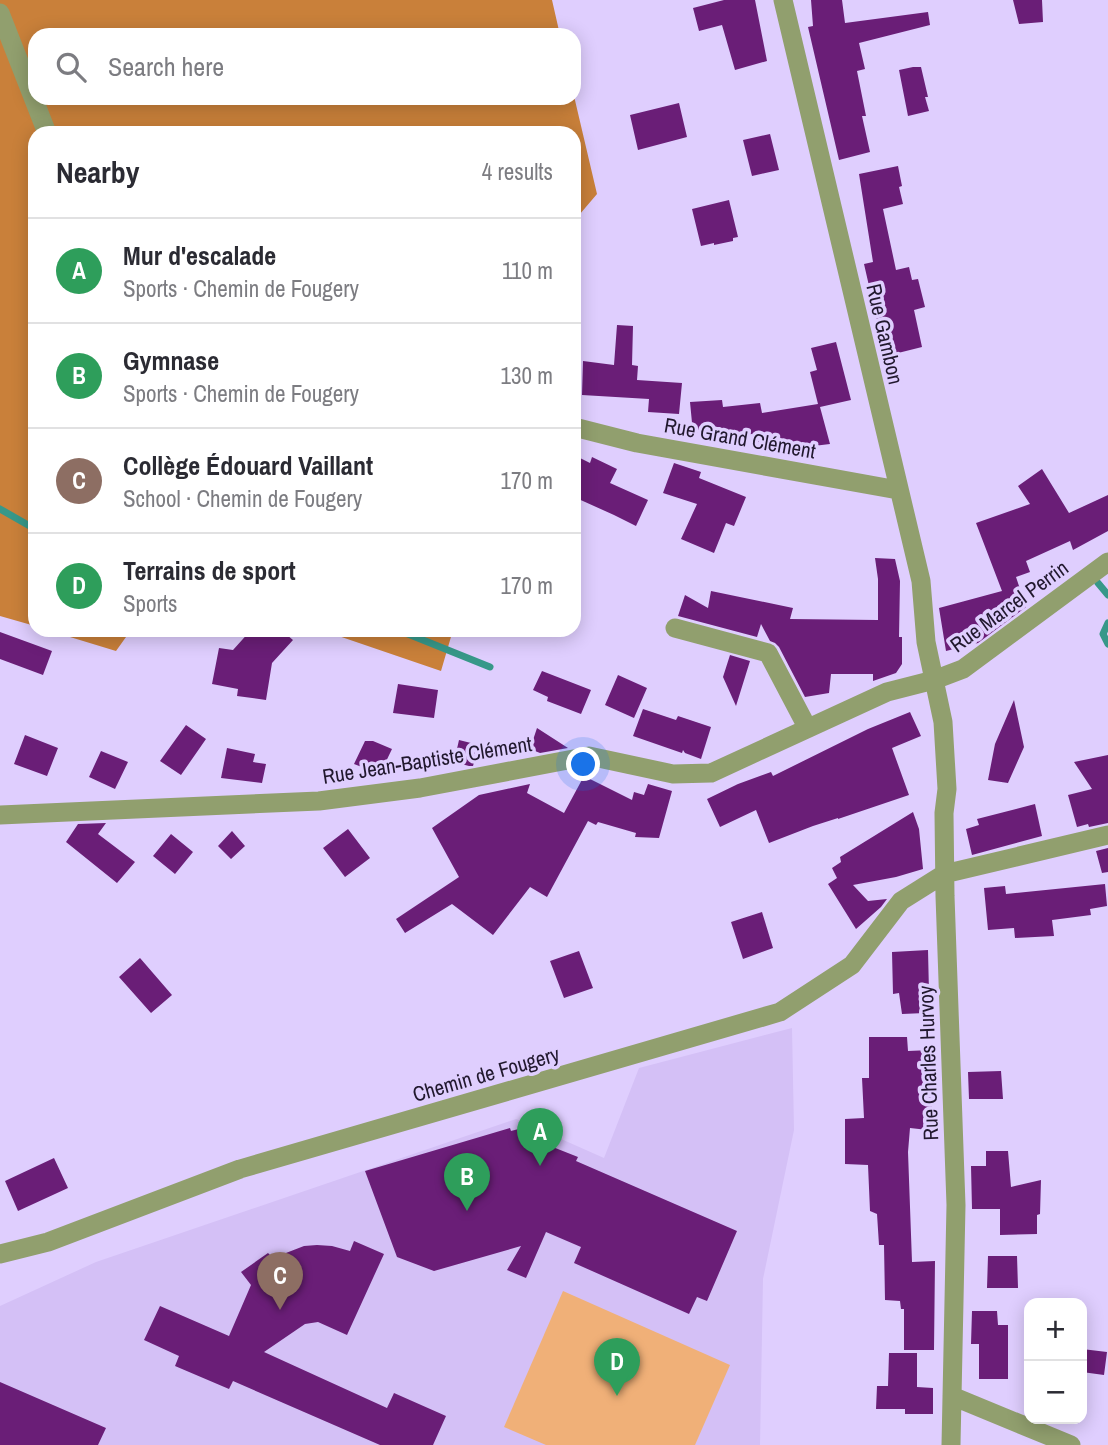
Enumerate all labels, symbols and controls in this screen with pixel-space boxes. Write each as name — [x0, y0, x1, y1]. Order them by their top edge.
search box — [28, 28, 581, 105]
icon: search — [52, 48, 90, 86]
text: Search here — [108, 49, 224, 84]
text: Nearby — [56, 152, 139, 192]
text: 4 results — [482, 156, 553, 187]
text: Mur d'escalade — [123, 238, 276, 273]
text: A — [72, 255, 86, 286]
text: 110 m — [502, 255, 553, 286]
text: Sports · Chemin de Fougery — [123, 273, 359, 304]
street label: Rue Gambon — [859, 281, 911, 387]
text: Gymnase — [123, 343, 219, 378]
text: B — [72, 360, 86, 391]
text: 130 m — [501, 360, 553, 391]
text: Sports · Chemin de Fougery — [123, 378, 359, 409]
street label: Rue Grand Clément — [662, 410, 818, 466]
text: Collège Édouard Vaillant — [123, 448, 373, 483]
text: C — [72, 465, 86, 496]
text: 170 m — [501, 465, 553, 496]
text: School · Chemin de Fougery — [123, 483, 362, 514]
text: Terrains de sport — [123, 553, 296, 588]
street label: Rue Marcel Perrin — [944, 553, 1074, 659]
text: D — [72, 570, 86, 601]
text: 170 m — [501, 570, 553, 601]
text: Sports — [123, 588, 178, 619]
street label: Rue Jean-Baptiste Clément — [320, 729, 534, 791]
your location — [566, 747, 600, 781]
street label: Rue Charles Hurvoy — [911, 985, 945, 1141]
street label: Chemin de Fougery — [409, 1039, 563, 1109]
pin: A — [517, 1108, 563, 1166]
pin: B — [444, 1153, 490, 1211]
pin: C — [257, 1252, 303, 1310]
map controls — [1024, 1298, 1087, 1424]
button: + — [1024, 1298, 1087, 1361]
pin: D — [594, 1338, 640, 1396]
button: − — [1024, 1361, 1087, 1424]

